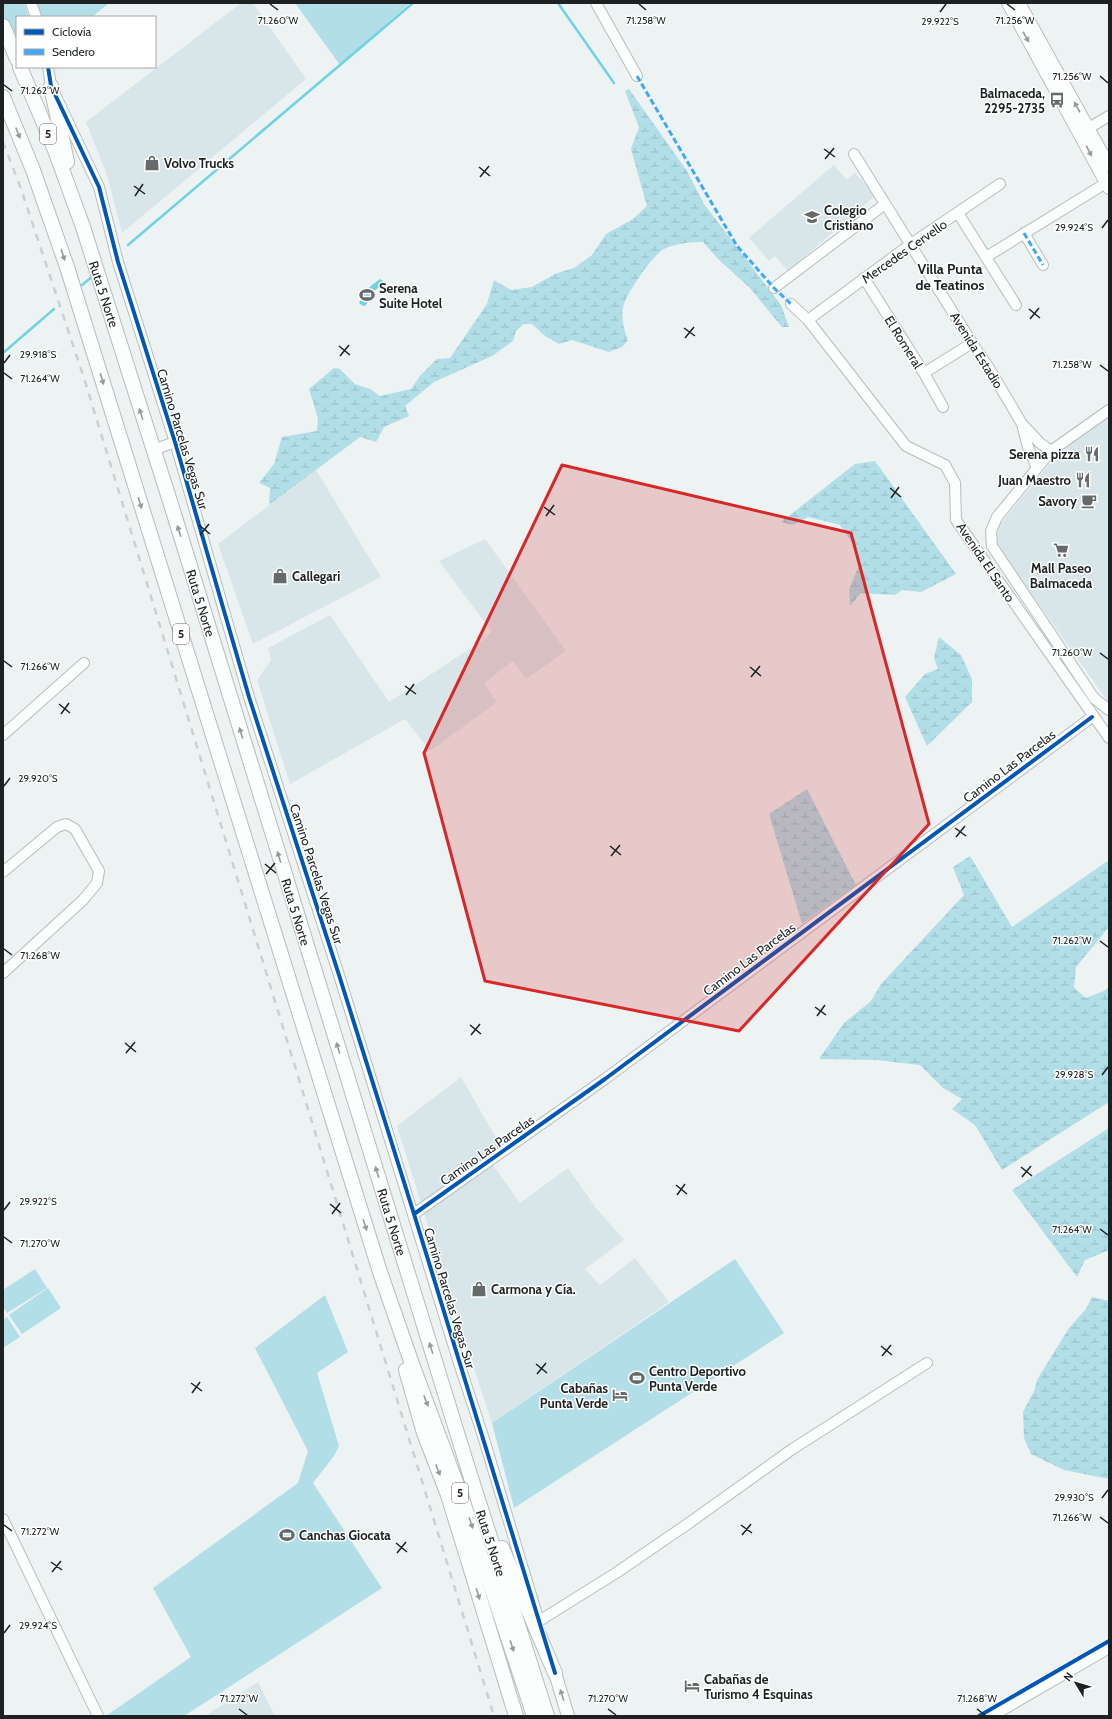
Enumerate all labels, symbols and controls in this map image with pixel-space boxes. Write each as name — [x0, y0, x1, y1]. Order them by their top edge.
text: 71.260°W — [258, 14, 299, 27]
text: 71.258°W — [626, 14, 666, 27]
text: 71.256°W — [996, 14, 1035, 27]
text: 29.922°S — [921, 15, 959, 28]
legend — [16, 16, 156, 68]
text: Ciclovía — [52, 24, 91, 39]
one-way arrow — [1023, 31, 1030, 43]
text: Sendero — [52, 44, 95, 59]
text: 71.256°W — [1053, 70, 1092, 83]
text: 71.262°W — [21, 84, 60, 97]
place label: Balmaceda, 2295-2735 — [980, 85, 1045, 116]
bus stop icon: Balmaceda, 2295-2735 — [1048, 91, 1066, 109]
one-way arrow — [1073, 101, 1080, 113]
road number: 5 — [40, 124, 56, 144]
one-way arrow — [16, 127, 22, 139]
one-way arrow — [1086, 145, 1092, 157]
shop icon: Volvo Trucks — [143, 154, 161, 172]
place label: Volvo Trucks — [164, 155, 235, 171]
place label: Colegio Cristiano — [824, 202, 874, 233]
school or university icon: Colegio Cristiano — [803, 208, 821, 226]
street label: Mercedes Cervello — [858, 216, 950, 286]
text: 29.924°S — [1055, 221, 1093, 234]
one-way arrow — [60, 249, 66, 261]
street label: Ruta 5 Norte — [86, 259, 122, 330]
district label: Villa Punta de Teatinos — [916, 260, 985, 294]
place label: Serena Suite Hotel — [379, 280, 443, 311]
sports icon: Serena Suite Hotel — [358, 286, 376, 304]
street label: Avenida Estadio — [947, 309, 1007, 391]
street label: El Romeral — [881, 313, 927, 371]
text: 29.918°S — [20, 348, 56, 361]
text: 71.258°W — [1052, 358, 1092, 371]
street label: Camino Parcelas Vegas Sur — [154, 367, 212, 512]
text: 71.264°W — [20, 372, 60, 385]
one-way arrow — [99, 373, 105, 385]
one-way arrow — [138, 408, 144, 420]
restaurant icon: Serena pizza — [1083, 445, 1101, 463]
place label: Serena pizza — [1009, 446, 1081, 462]
restaurant icon: Juan Maestro — [1074, 471, 1092, 489]
place label: Juan Maestro — [997, 472, 1072, 488]
cafe icon: Savory — [1080, 492, 1098, 510]
place label: Savory — [1038, 493, 1077, 509]
one-way arrow — [138, 497, 144, 509]
street label: Avenida El Santo — [953, 519, 1019, 605]
one-way arrow — [176, 524, 182, 536]
supermarket icon: Mall Paseo Balmaceda — [1052, 541, 1070, 559]
place label: Mall Paseo Balmaceda — [1030, 560, 1093, 591]
shop icon: Callegari — [271, 567, 289, 585]
street label: Ruta 5 Norte — [183, 568, 219, 639]
place label: Callegari — [292, 568, 340, 584]
road number: 5 — [173, 624, 189, 644]
text: 71.260°W — [1052, 646, 1093, 659]
text: 71.266°W — [20, 660, 60, 673]
street label: Camino Las Parcelas — [960, 726, 1059, 806]
one-way arrow — [238, 727, 244, 739]
text: 29.920°S — [18, 772, 58, 785]
street label: Camino Parcelas Vegas Sur — [287, 802, 348, 947]
one-way arrow — [276, 851, 282, 863]
street label: Ruta 5 Norte — [278, 877, 314, 948]
street label: Camino Las Parcelas — [700, 919, 799, 999]
text: 71.262°W — [1053, 934, 1092, 947]
text: 71.268°W — [20, 949, 60, 962]
one-way arrow — [335, 1042, 341, 1054]
text: 29.928°S — [1055, 1068, 1093, 1081]
street label: Camino Las Parcelas — [437, 1111, 538, 1189]
one-way arrow — [374, 1166, 380, 1178]
street label: Ruta 5 Norte — [374, 1187, 410, 1258]
text: 29.922°S — [19, 1195, 57, 1208]
one-way arrow — [362, 1219, 368, 1231]
text: 71.264°W — [1052, 1223, 1092, 1236]
street label: Camino Parcelas Vegas Sur — [421, 1226, 479, 1371]
text: 71.270°W — [20, 1237, 60, 1250]
shop icon: Carmona y Cía. — [470, 1280, 488, 1298]
place label: Carmona y Cía. — [491, 1281, 576, 1297]
one-way arrow — [428, 1341, 434, 1353]
place label: Centro Deportivo Punta Verde — [649, 1363, 747, 1394]
sports icon: Centro Deportivo Punta Verde — [628, 1369, 646, 1387]
place label: Cabañas Punta Verde — [540, 1380, 609, 1411]
hotel icon: Cabañas Punta Verde — [611, 1386, 629, 1404]
one-way arrow — [423, 1395, 429, 1407]
one-way arrow — [436, 1464, 442, 1476]
road number: 5 — [452, 1483, 468, 1503]
text: 29.930°S — [1054, 1491, 1094, 1504]
street label: Ruta 5 Norte — [473, 1508, 509, 1579]
text: 71.266°W — [1052, 1511, 1092, 1524]
one-way arrow — [468, 1517, 474, 1529]
text: 71.272°W — [21, 1525, 60, 1538]
sports icon: Canchas Giocata — [278, 1526, 296, 1544]
place label: Canchas Giocata — [299, 1527, 391, 1543]
one-way arrow — [475, 1588, 481, 1600]
text: 29.924°S — [19, 1619, 57, 1632]
one-way arrow — [509, 1641, 515, 1653]
north arrow — [1056, 1663, 1096, 1703]
text: N — [1060, 1669, 1076, 1684]
place label: Cabañas de Turismo 4 Esquinas — [704, 1671, 813, 1702]
hotel icon: Cabañas de Turismo 4 Esquinas — [683, 1677, 701, 1695]
one-way arrow — [558, 1688, 564, 1700]
text: 71.272°W — [220, 1692, 259, 1705]
text: 71.270°W — [588, 1692, 628, 1705]
text: 71.268°W — [957, 1692, 997, 1705]

